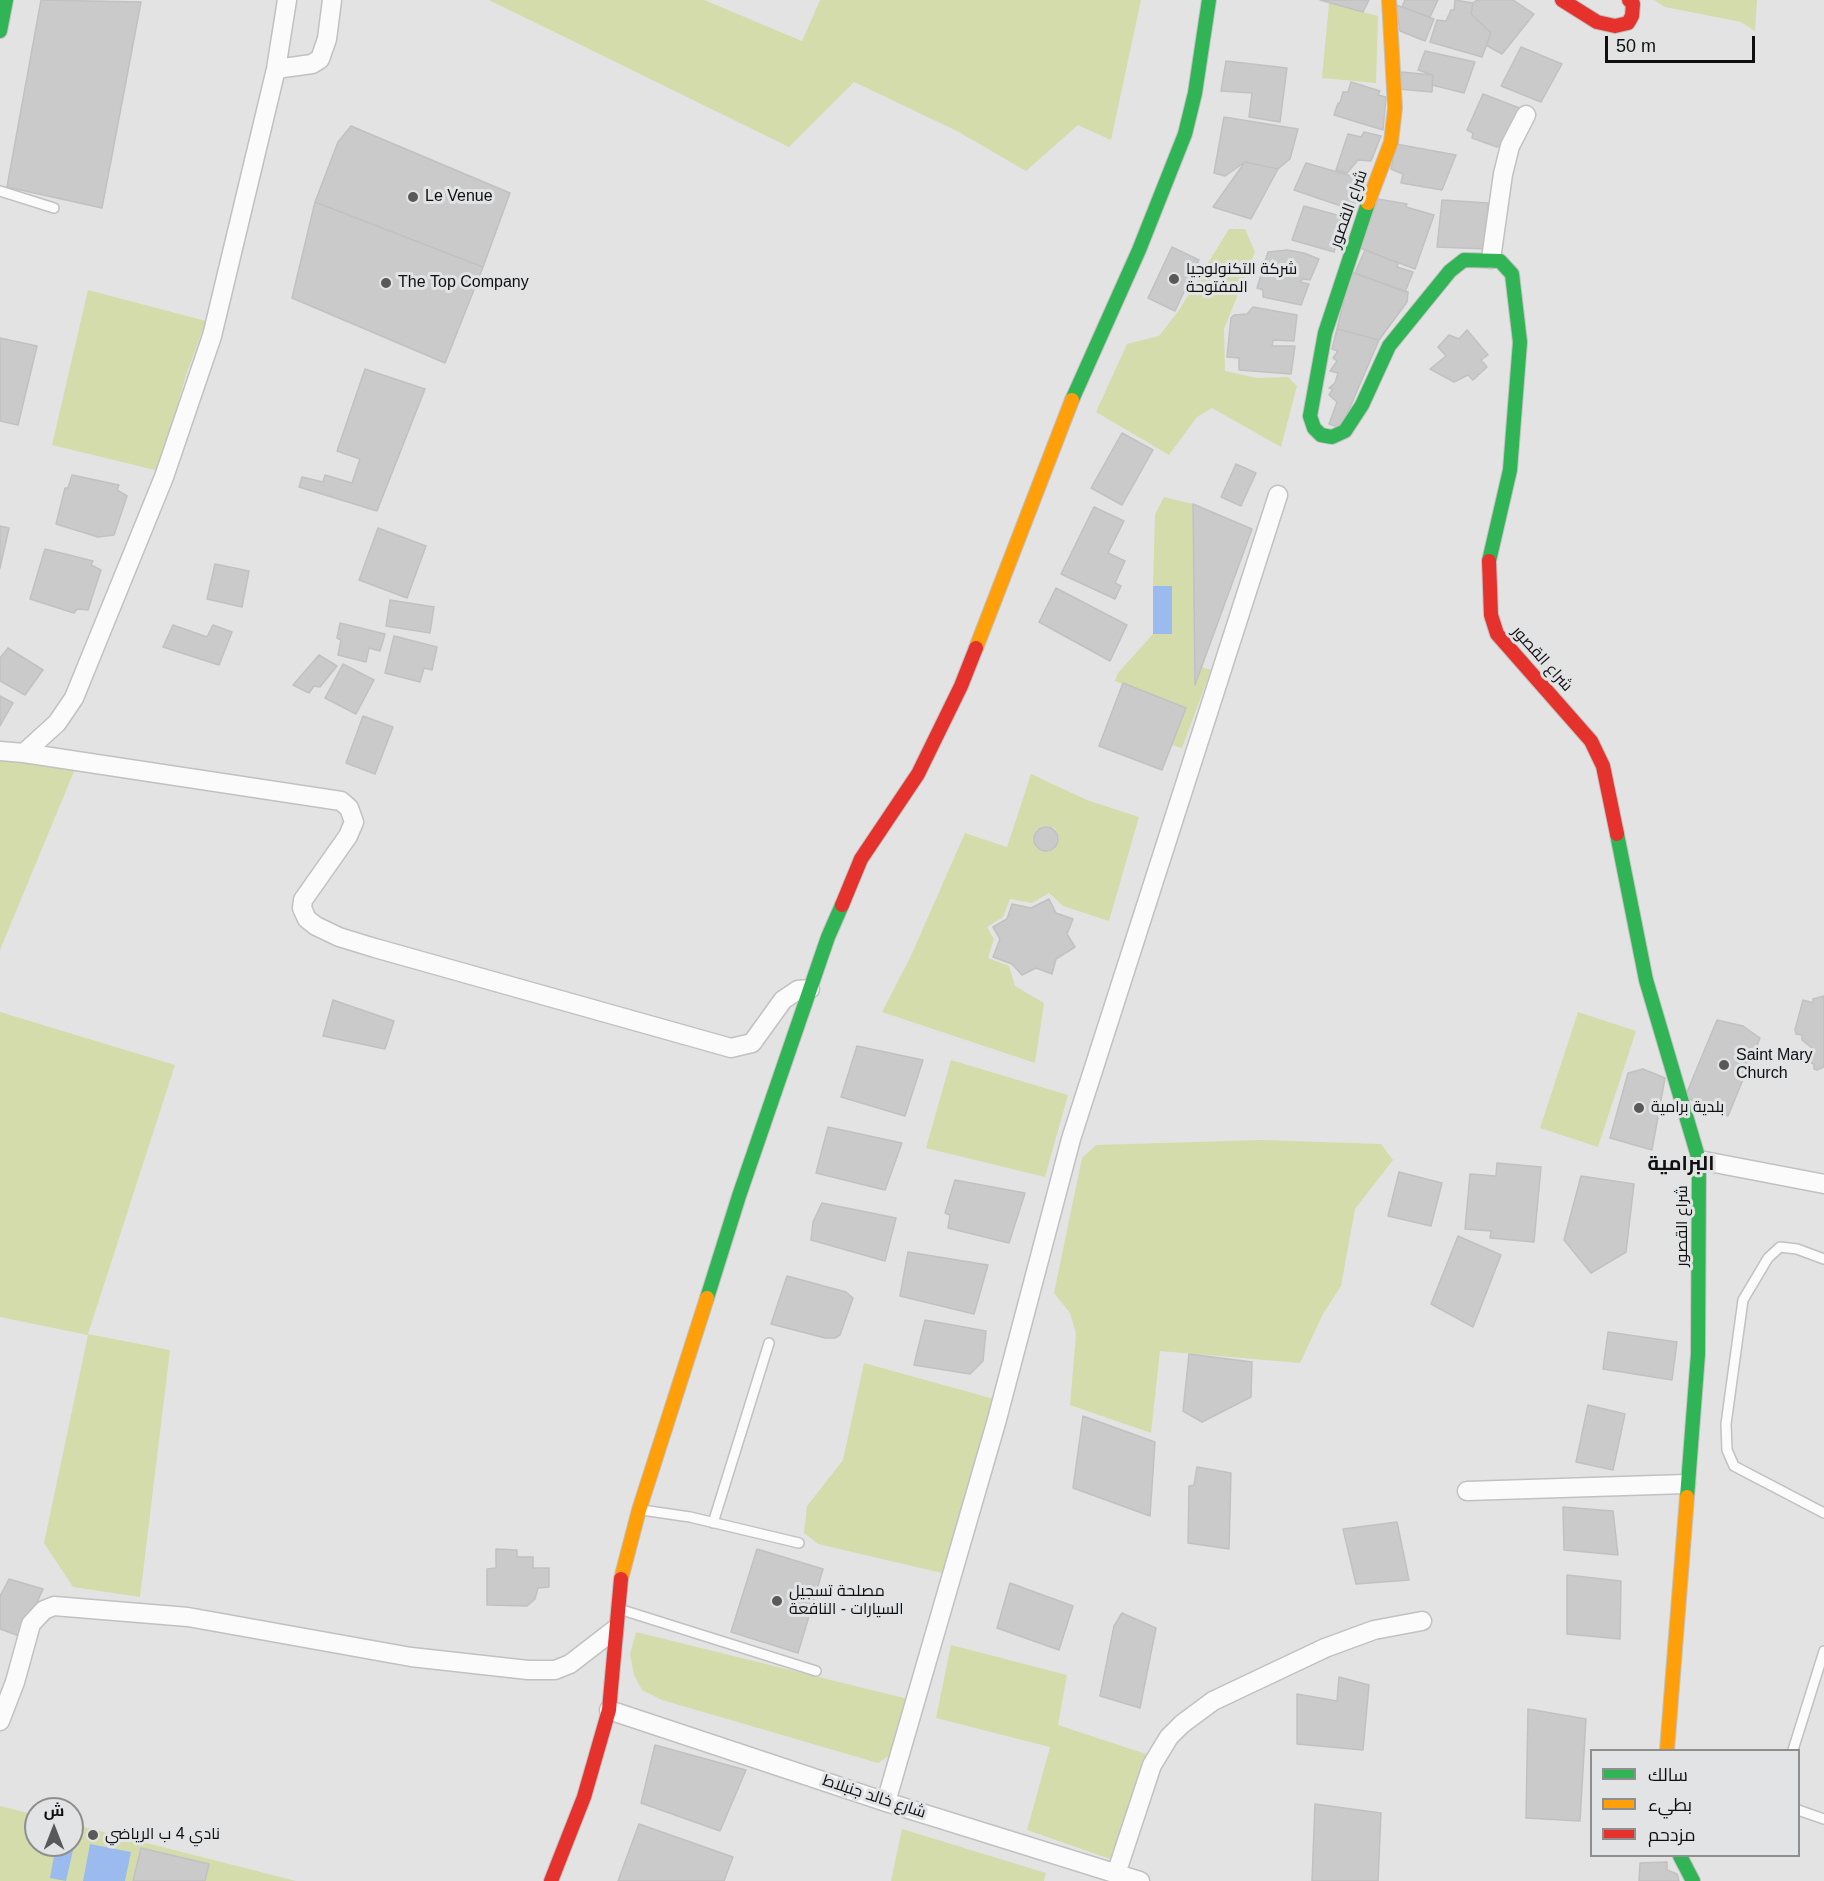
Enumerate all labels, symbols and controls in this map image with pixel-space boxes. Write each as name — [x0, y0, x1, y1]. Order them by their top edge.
scale bar — [1608, 24, 1758, 62]
text: 50 m — [1616, 36, 1656, 56]
street label: شراع القصور — [1326, 167, 1372, 251]
place label: Le Venue — [425, 187, 493, 207]
marker: Le Venue — [406, 190, 420, 204]
place label: شركة التكنولوجيا المفتوحة — [1186, 260, 1297, 298]
marker: شركة التكنولوجيا المفتوحة — [1167, 272, 1181, 286]
place label: The Top Company — [398, 273, 529, 293]
marker: The Top Company — [379, 276, 393, 290]
street label: شراع القصور — [1508, 622, 1576, 696]
place label: Saint Mary Church — [1736, 1046, 1812, 1084]
marker: Saint Mary Church — [1717, 1058, 1731, 1072]
place label: بلدية برامية — [1651, 1098, 1724, 1118]
marker: بلدية برامية — [1632, 1101, 1646, 1115]
district label: البرامية — [1648, 1152, 1714, 1176]
street label: شراع القصور — [1673, 1185, 1693, 1267]
place label: مصلحة تسجيل السيارات - النافعة — [789, 1582, 904, 1620]
marker: مصلحة تسجيل السيارات - النافعة — [770, 1594, 784, 1608]
legend — [1590, 1749, 1800, 1857]
text: سالك — [1648, 1765, 1688, 1785]
street label: شارع خالد جنبلاط — [820, 1771, 928, 1823]
text: بطيء — [1648, 1795, 1692, 1815]
north arrow — [24, 1797, 84, 1857]
text: ش — [44, 1802, 64, 1819]
place label: نادي 4 ب الرياضي — [105, 1825, 220, 1845]
text: مزدحم — [1648, 1825, 1696, 1845]
marker: نادي 4 ب الرياضي — [86, 1828, 100, 1842]

